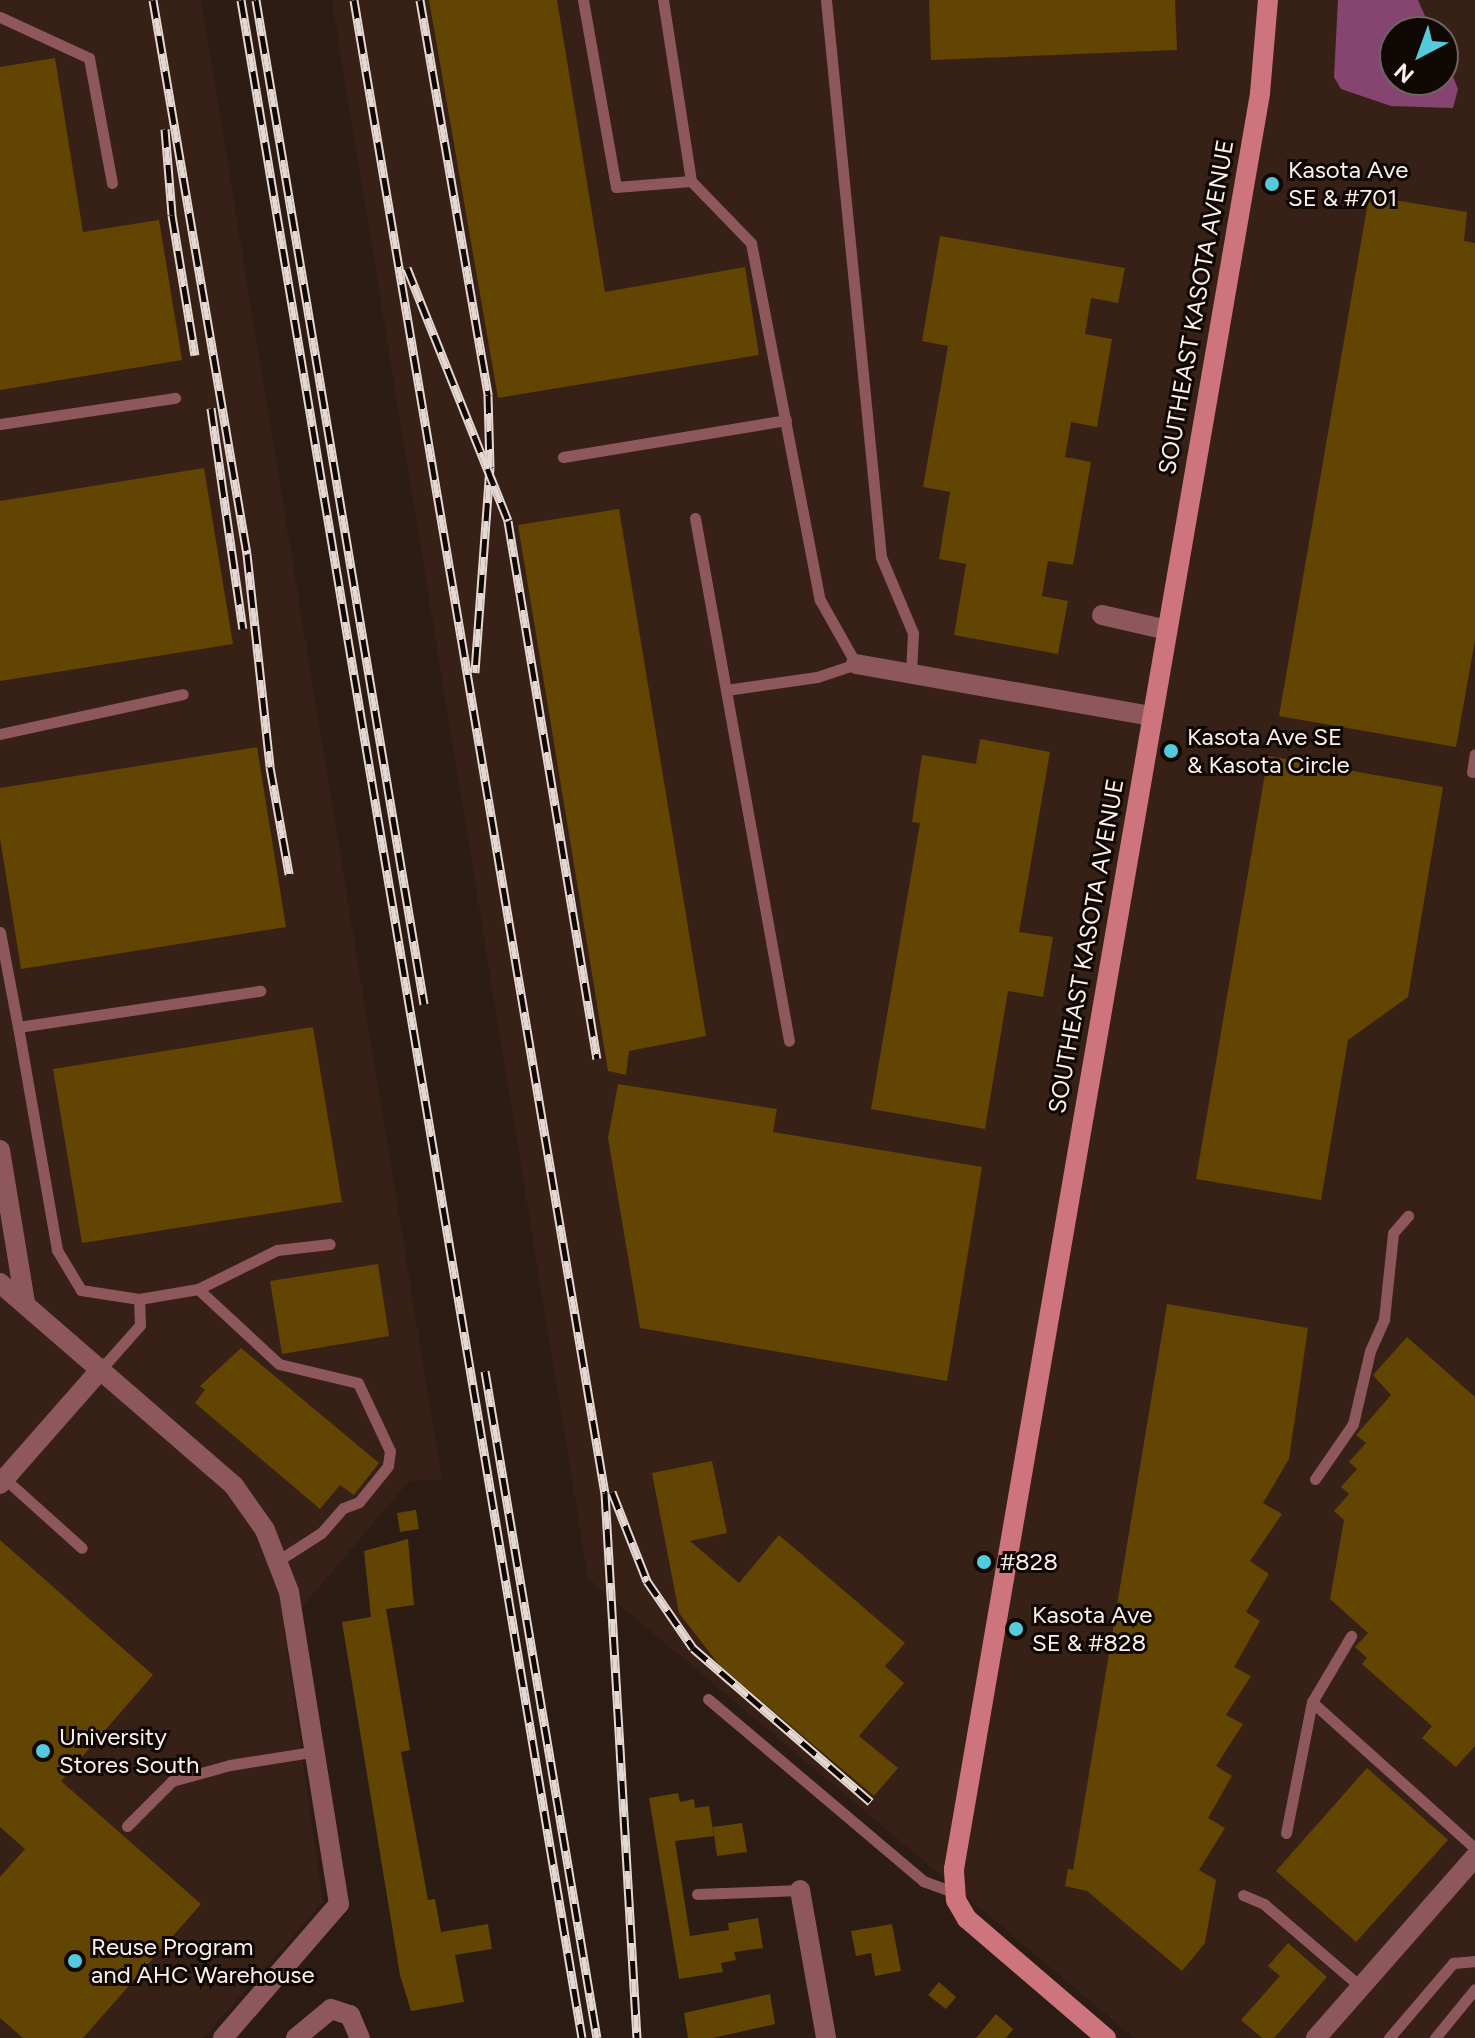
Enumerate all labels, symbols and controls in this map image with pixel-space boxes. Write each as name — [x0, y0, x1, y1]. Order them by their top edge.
north arrow — [1379, 16, 1459, 96]
text: N — [1389, 57, 1420, 89]
street label: SOUTHEAST KASOTA AVENUE — [1152, 137, 1240, 477]
place label: Kasota Ave SE & #701 — [1288, 156, 1408, 212]
marker: Kasota Ave SE & #701 — [1263, 175, 1281, 193]
place label: Kasota Ave SE & Kasota Circle — [1187, 723, 1350, 779]
marker: Kasota Ave SE & Kasota Circle — [1162, 742, 1180, 760]
street label: SOUTHEAST KASOTA AVENUE — [1042, 776, 1130, 1116]
place label: #828 — [1000, 1548, 1058, 1576]
marker: #828 — [975, 1553, 993, 1571]
place label: Kasota Ave SE & #828 — [1032, 1601, 1152, 1657]
marker: Kasota Ave SE & #828 — [1007, 1620, 1025, 1638]
place label: University Stores South — [59, 1723, 200, 1779]
marker: University Stores South — [34, 1742, 52, 1760]
place label: Reuse Program and AHC Warehouse — [91, 1933, 315, 1989]
marker: Reuse Program and AHC Warehouse — [66, 1952, 84, 1970]

